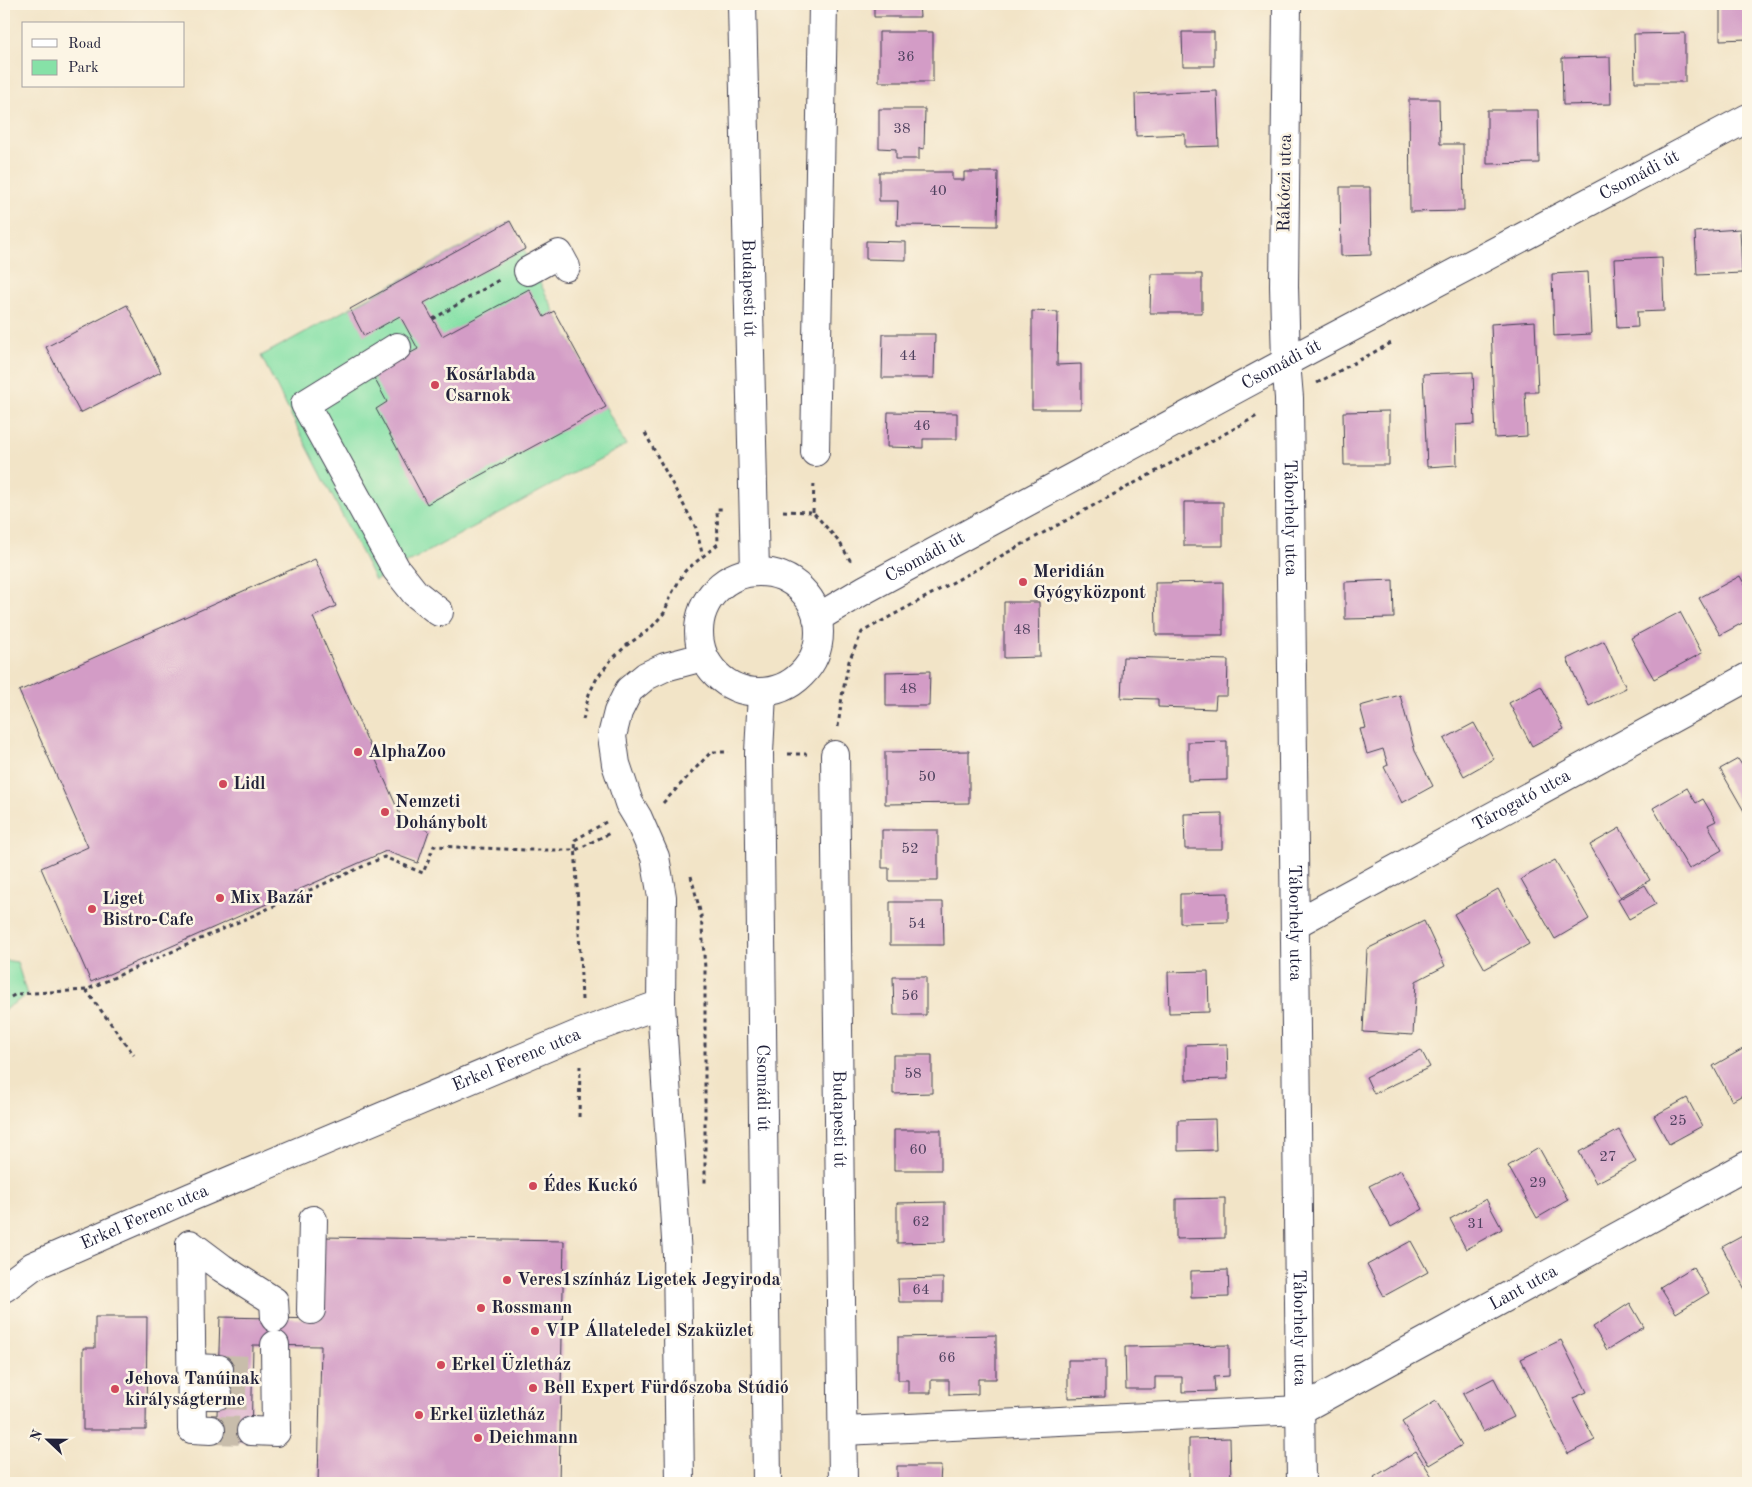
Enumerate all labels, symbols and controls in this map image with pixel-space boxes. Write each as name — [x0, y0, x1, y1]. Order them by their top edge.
legend — [22, 22, 185, 88]
text: Road — [68, 37, 102, 52]
house number: 36 — [897, 50, 915, 65]
text: Park — [68, 61, 99, 76]
house number: 38 — [893, 122, 911, 137]
street label: Rákóczi utca — [1275, 134, 1295, 232]
street label: Csomádi út — [1597, 147, 1682, 204]
house number: 40 — [929, 184, 947, 199]
street label: Budapesti út — [738, 239, 759, 337]
street label: Csomádi út — [1239, 336, 1324, 393]
house number: 44 — [899, 349, 917, 364]
place label: Kosárlabda Csarnok — [445, 366, 536, 405]
marker: Kosárlabda Csarnok — [429, 379, 441, 391]
house number: 46 — [913, 419, 931, 434]
street label: Táborhely utca — [1281, 459, 1300, 576]
street label: Csomádi út — [882, 528, 968, 586]
place label: Meridián Gyógyközpont — [1033, 563, 1146, 602]
marker: Meridián Gyógyközpont — [1017, 576, 1029, 588]
house number: 48 — [1013, 623, 1031, 638]
house number: 48 — [899, 682, 917, 697]
place label: AlphaZoo — [368, 743, 446, 761]
marker: AlphaZoo — [352, 746, 364, 758]
street label: Tárogató utca — [1469, 767, 1574, 834]
house number: 50 — [918, 770, 936, 785]
place label: Lidl — [233, 775, 266, 793]
marker: Lidl — [217, 778, 229, 790]
place label: Nemzeti Dohánybolt — [395, 793, 488, 832]
marker: Nemzeti Dohánybolt — [379, 806, 391, 818]
house number: 52 — [901, 842, 919, 857]
street label: Táborhely utca — [1285, 864, 1304, 981]
place label: Mix Bazár — [230, 889, 313, 907]
place label: Liget Bistro-Cafe — [102, 890, 194, 929]
marker: Mix Bazár — [214, 892, 226, 904]
marker: Liget Bistro-Cafe — [86, 903, 98, 915]
house number: 54 — [908, 917, 926, 932]
house number: 56 — [901, 989, 919, 1004]
street label: Erkel Ferenc utca — [450, 1025, 584, 1095]
street label: Csomádi út — [753, 1044, 772, 1132]
house number: 58 — [904, 1067, 922, 1082]
street label: Budapesti út — [829, 1070, 849, 1168]
house number: 25 — [1669, 1114, 1687, 1129]
house number: 60 — [909, 1143, 927, 1158]
house number: 27 — [1599, 1150, 1617, 1165]
place label: Édes Kuckó — [543, 1173, 638, 1195]
house number: 29 — [1529, 1176, 1547, 1191]
marker: Édes Kuckó — [527, 1180, 539, 1192]
street label: Erkel Ferenc utca — [78, 1182, 211, 1253]
house number: 62 — [912, 1215, 930, 1230]
house number: 31 — [1467, 1217, 1485, 1232]
street label: Lant utca — [1486, 1262, 1561, 1314]
street label: Táborhely utca — [1290, 1269, 1309, 1386]
place label: Veres1színház Ligetek Jegyiroda — [517, 1271, 781, 1289]
marker: Veres1színház Ligetek Jegyiroda — [501, 1274, 513, 1286]
house number: 64 — [912, 1283, 930, 1298]
place label: Rossmann — [491, 1299, 572, 1317]
marker: Rossmann — [475, 1302, 487, 1314]
place label: VIP Állateledel Szaküzlet — [545, 1318, 754, 1340]
marker: VIP Állateledel Szaküzlet — [529, 1325, 541, 1337]
house number: 66 — [938, 1351, 956, 1366]
place label: Erkel Üzletház — [451, 1352, 571, 1374]
marker: Erkel Üzletház — [435, 1359, 447, 1371]
place label: Jehova Tanúinak királyságterme — [125, 1370, 260, 1409]
place label: Bell Expert Fürdőszoba Stúdió — [543, 1379, 789, 1397]
marker: Bell Expert Fürdőszoba Stúdió — [527, 1382, 539, 1394]
marker: Jehova Tanúinak királyságterme — [109, 1383, 121, 1395]
place label: Erkel üzletház — [429, 1406, 545, 1424]
marker: Erkel üzletház — [413, 1409, 425, 1421]
north arrow — [22, 1414, 72, 1464]
text: N — [28, 1428, 45, 1443]
place label: Deichmann — [488, 1429, 578, 1447]
marker: Deichmann — [472, 1432, 484, 1444]

